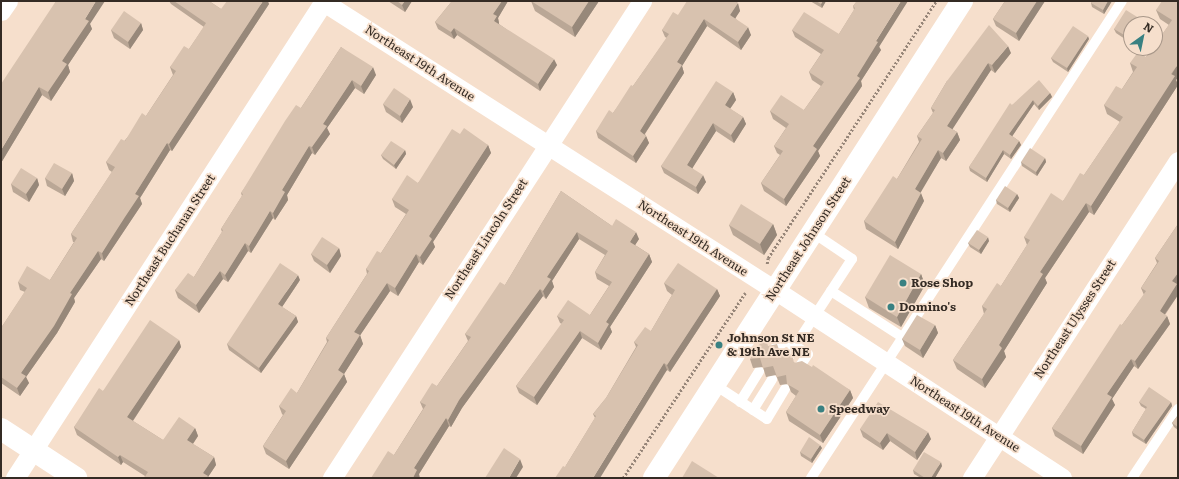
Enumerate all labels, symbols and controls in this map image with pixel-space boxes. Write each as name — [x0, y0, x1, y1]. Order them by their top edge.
north arrow — [1123, 16, 1163, 56]
text: N — [1141, 18, 1157, 36]
street label: Northeast 19th Avenue — [362, 22, 478, 104]
street label: Northeast Buchanan Street — [122, 171, 218, 309]
street label: Northeast Johnson Street — [762, 174, 854, 304]
street label: Northeast Lincoln Street — [442, 176, 530, 302]
street label: Northeast 19th Avenue — [635, 197, 751, 279]
street label: Northeast Ulysses Street — [1031, 257, 1119, 381]
place label: Rose Shop — [911, 276, 973, 290]
marker: Rose Shop — [898, 278, 908, 288]
place label: Domino's — [899, 300, 956, 314]
marker: Domino's — [886, 302, 896, 312]
place label: Johnson St NE & 19th Ave NE — [727, 331, 815, 359]
marker: Johnson St NE & 19th Ave NE — [714, 340, 724, 350]
street label: Northeast 19th Avenue — [907, 373, 1023, 455]
place label: Speedway — [829, 402, 890, 416]
marker: Speedway — [816, 404, 826, 414]

